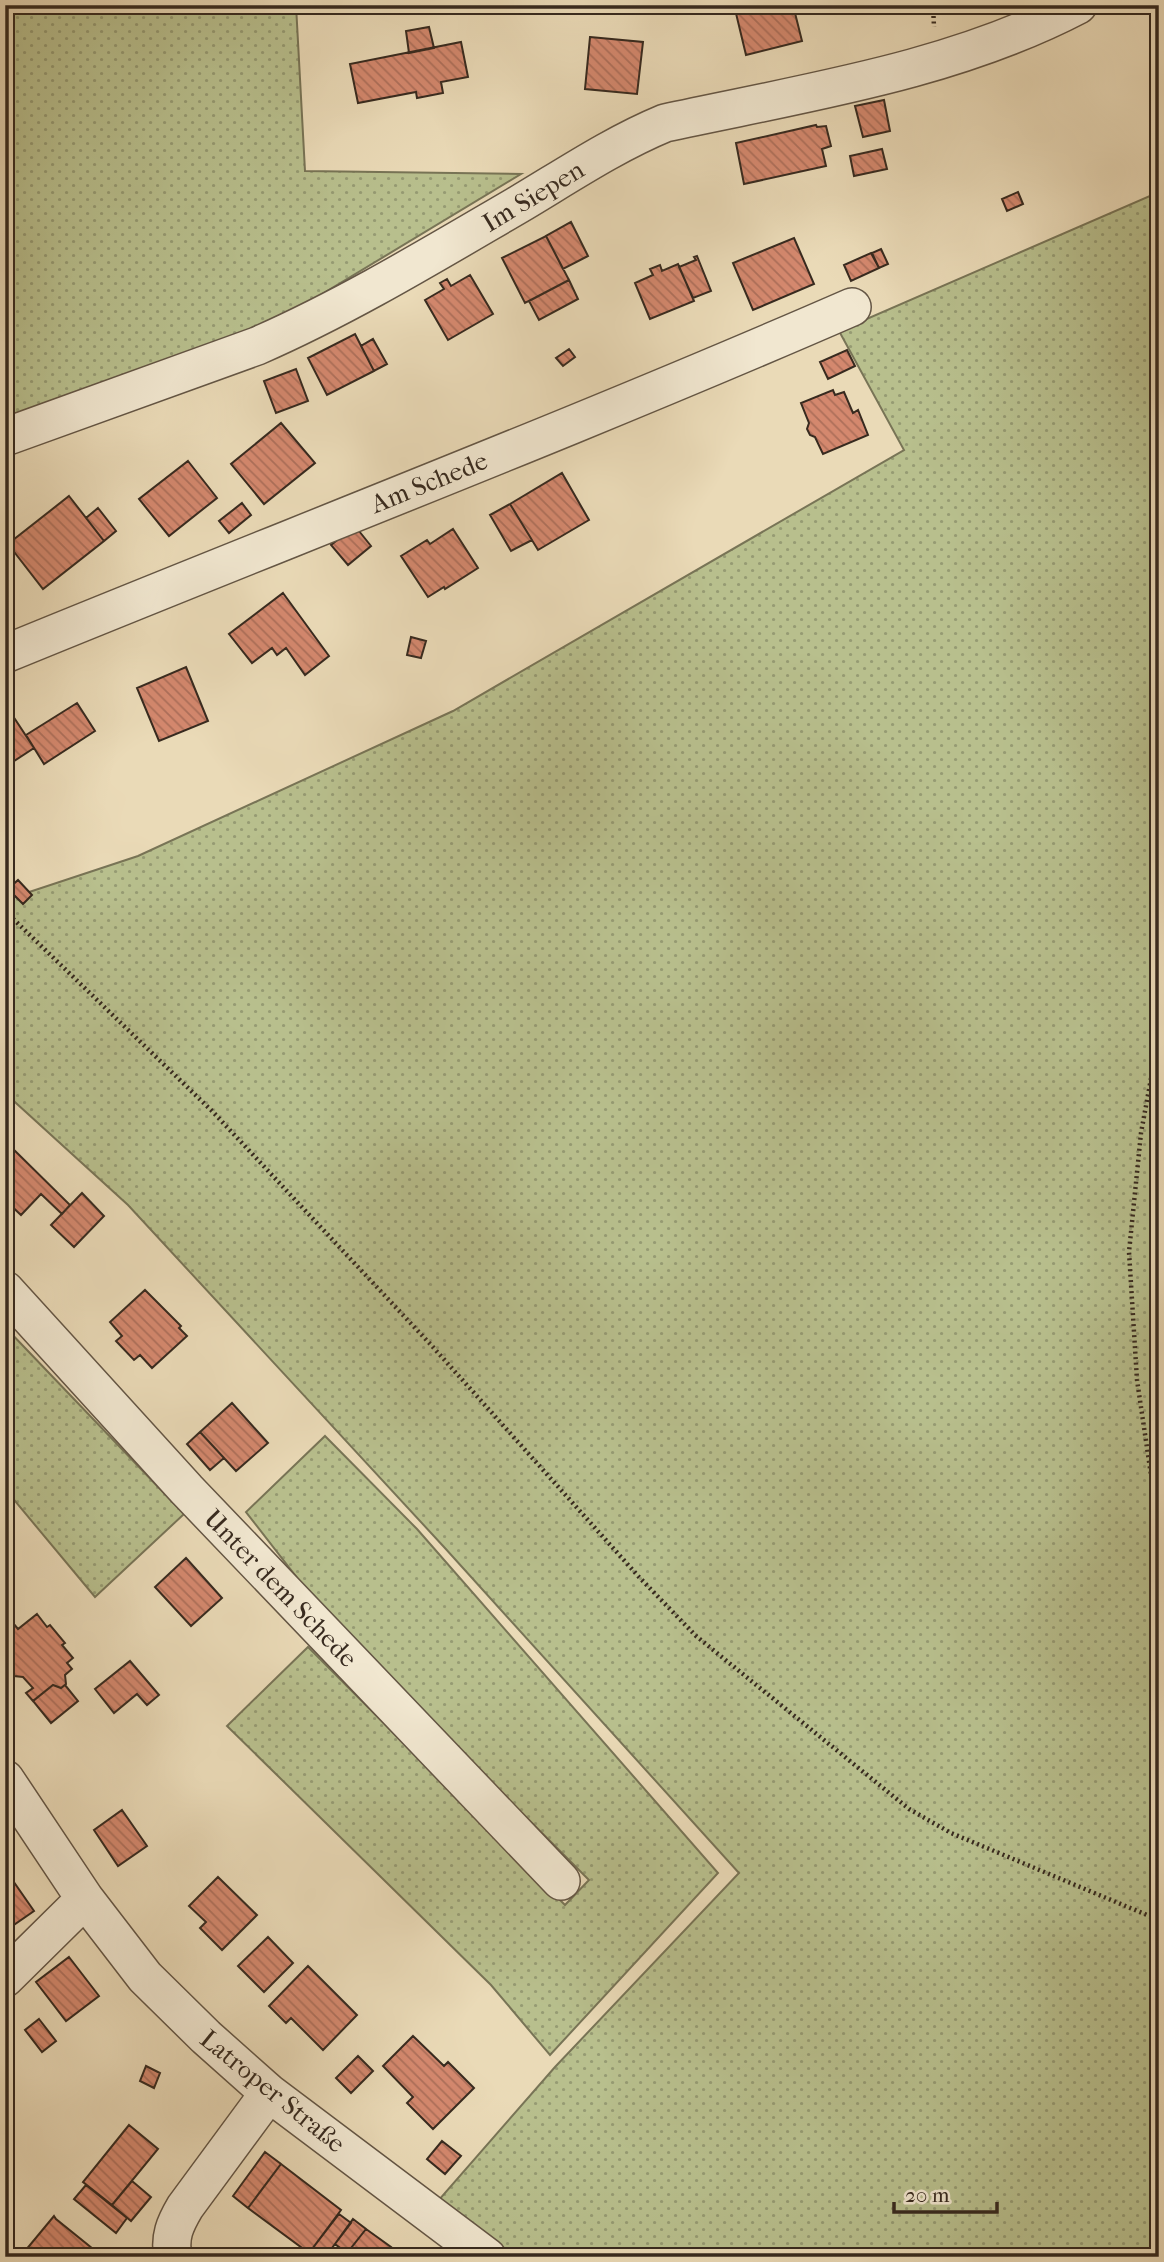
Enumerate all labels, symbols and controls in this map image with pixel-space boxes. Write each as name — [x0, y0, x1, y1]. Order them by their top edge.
street label: Im Siepen — [477, 154, 590, 239]
street label: Am Schede — [365, 445, 492, 520]
street label: Unter dem Schede — [198, 1503, 364, 1674]
street label: Latroper Straße — [194, 2023, 352, 2159]
scale bar — [894, 2171, 998, 2215]
text: 20 m — [905, 2183, 950, 2207]

